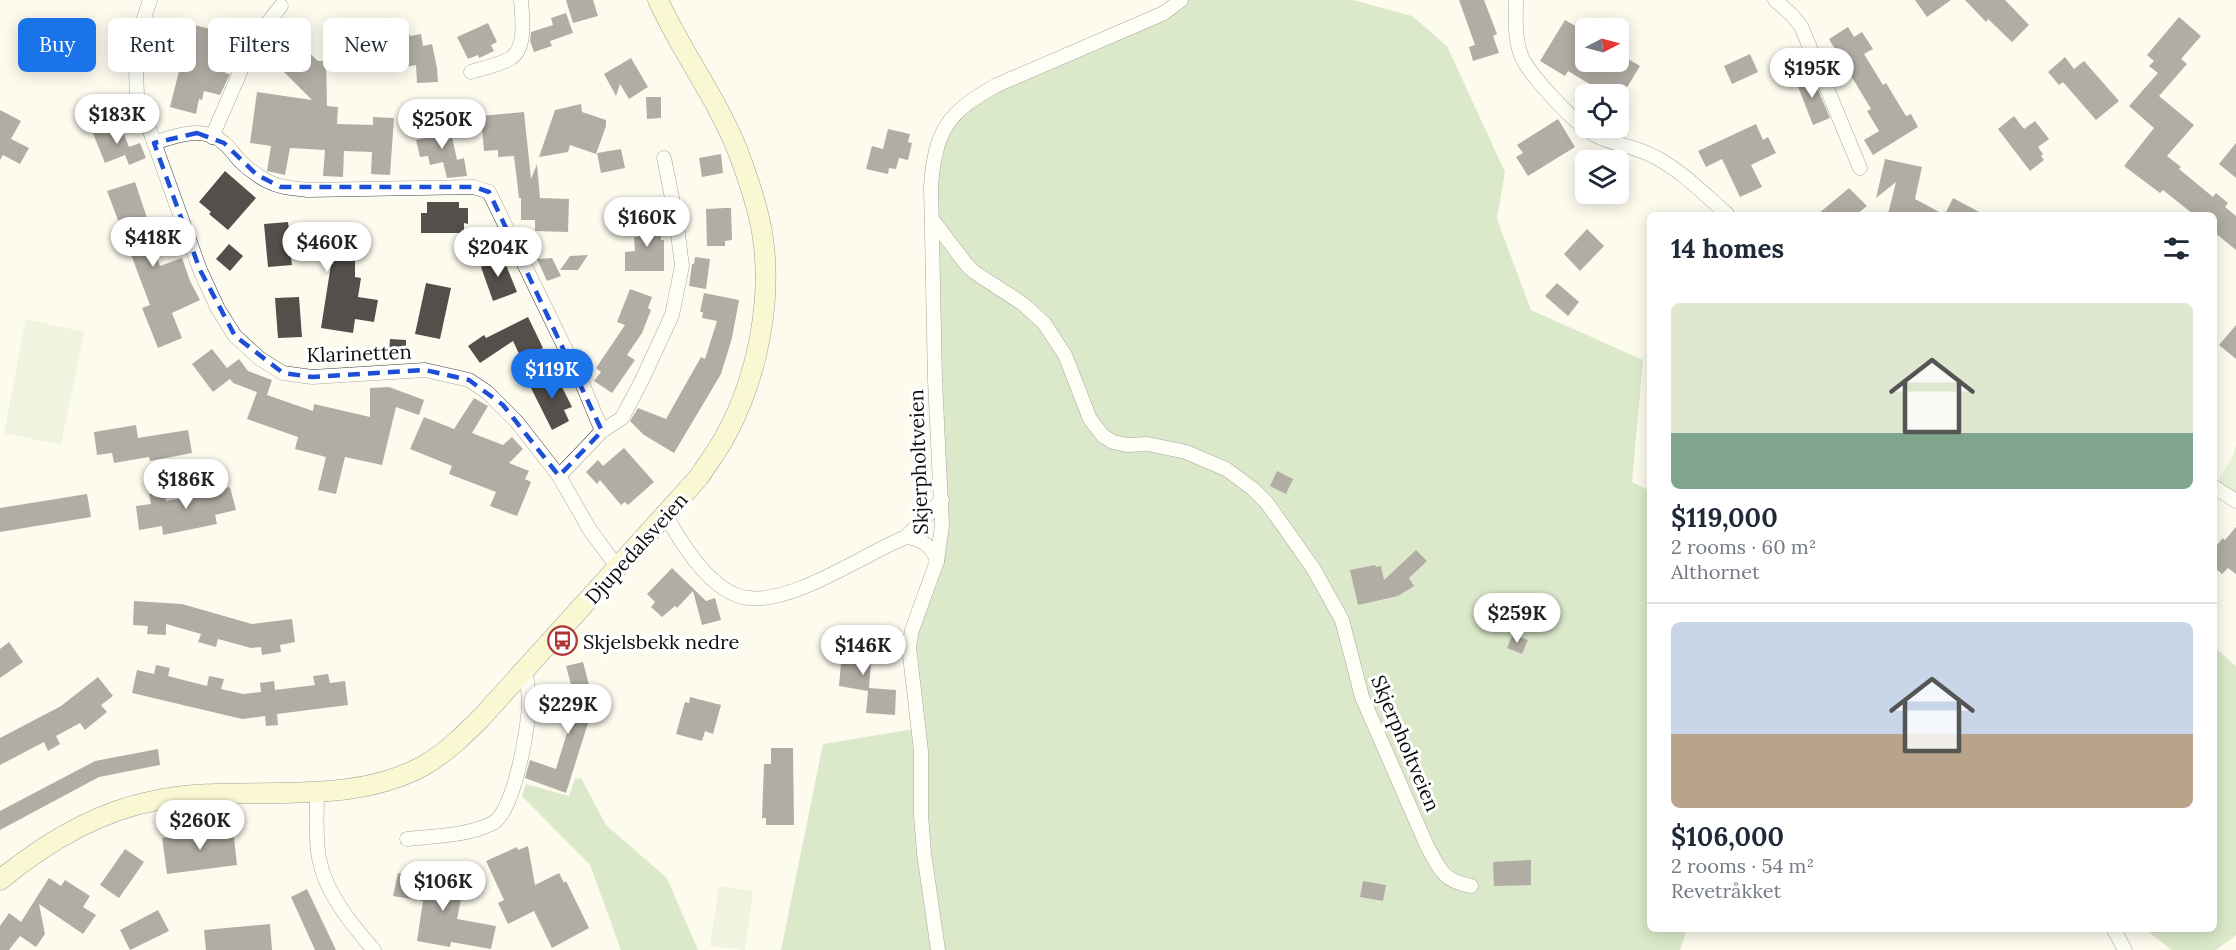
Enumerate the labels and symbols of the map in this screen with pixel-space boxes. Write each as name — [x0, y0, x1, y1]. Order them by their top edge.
north arrow — [1575, 18, 1629, 72]
pin: $195K — [1770, 48, 1854, 99]
pin: $183K — [75, 94, 159, 145]
pin: $250K — [400, 99, 484, 150]
pin: $160K — [605, 197, 689, 248]
pin: $418K — [111, 217, 195, 268]
pin: $460K — [285, 222, 369, 273]
pin: $204K — [456, 227, 540, 278]
street label: Klarinetten — [306, 339, 412, 367]
pin: $119K — [510, 349, 594, 400]
street label: Skjerpholtveien — [903, 389, 933, 535]
pin: $186K — [144, 459, 228, 510]
street label: Djupedalsveien — [579, 487, 693, 609]
pin: $259K — [1475, 593, 1559, 644]
bus stop icon: Skjelsbekk nedre — [546, 625, 578, 657]
pin: $146K — [821, 625, 905, 676]
place label: Skjelsbekk nedre — [583, 629, 739, 654]
street label: Skjerpholtveien — [1366, 671, 1446, 815]
pin: $229K — [526, 684, 610, 735]
pin: $260K — [158, 800, 242, 851]
pin: $106K — [401, 861, 485, 912]

